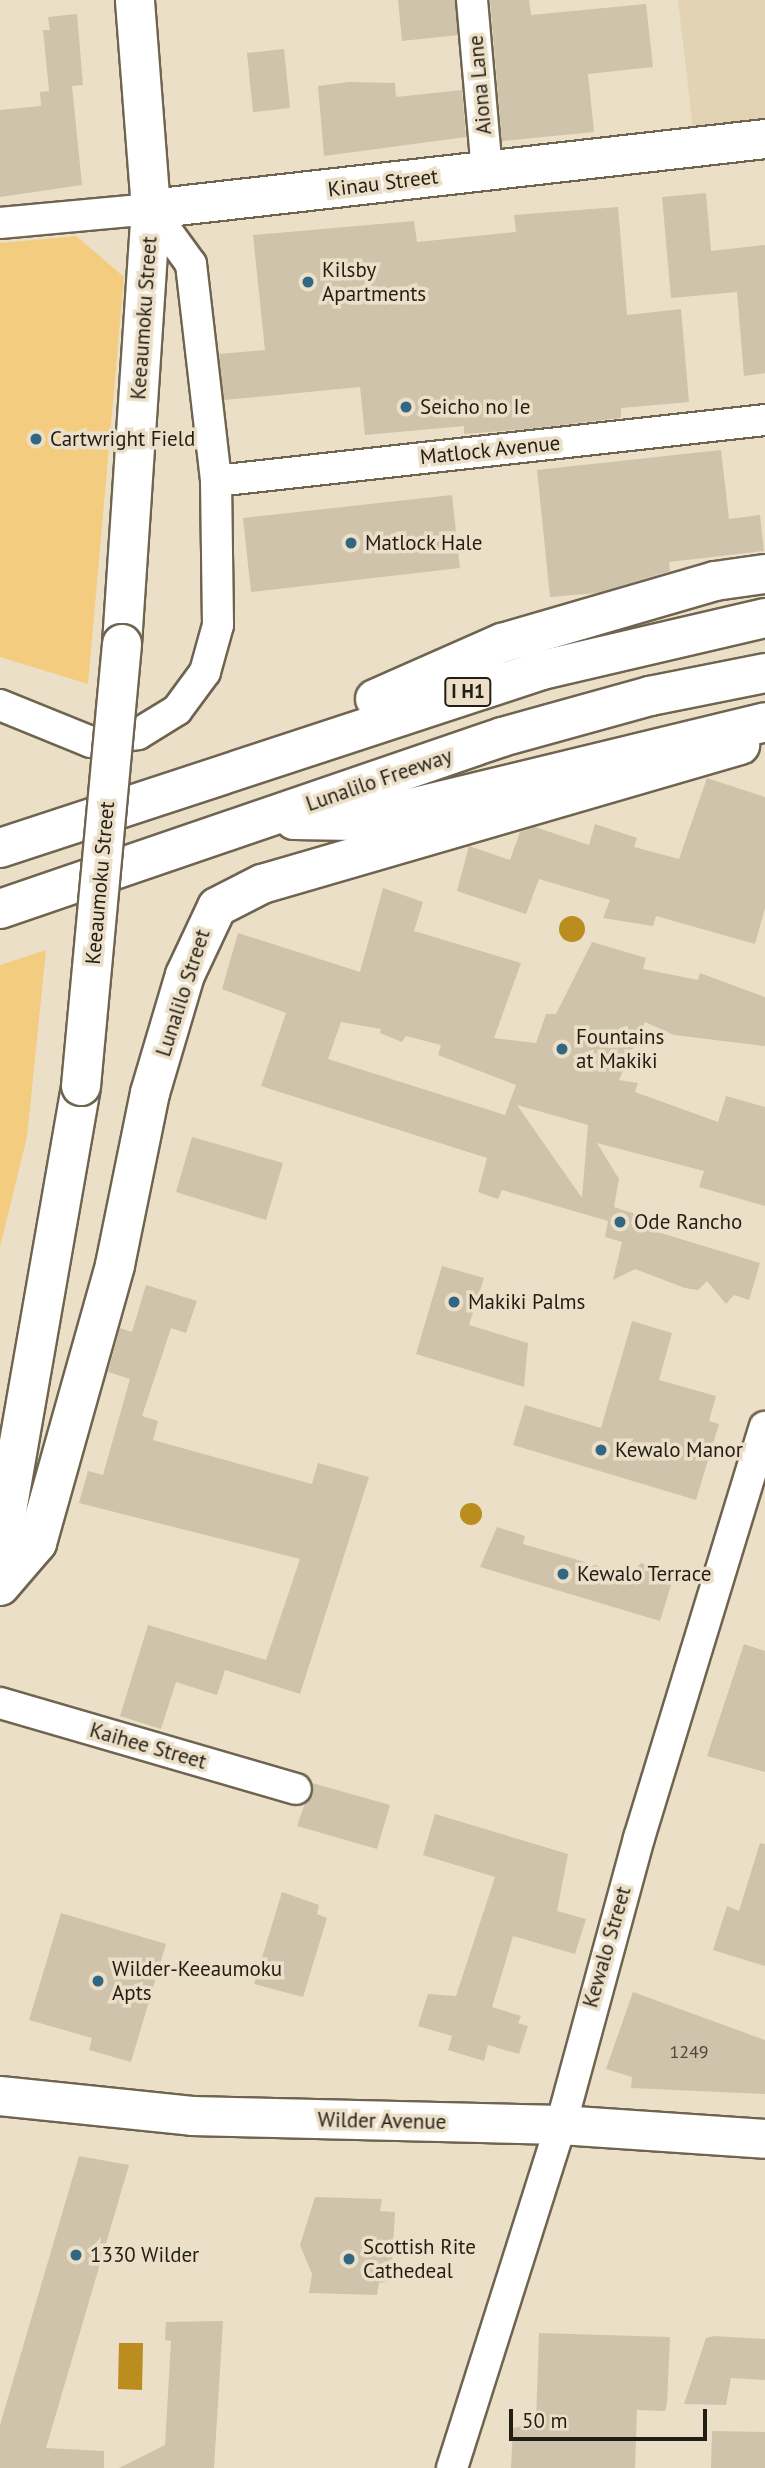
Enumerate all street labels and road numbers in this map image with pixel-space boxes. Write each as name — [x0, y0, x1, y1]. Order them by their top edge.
street label: Aiona Lane — [463, 34, 497, 136]
street label: Kinau Street — [326, 164, 440, 202]
street label: Keeaumoku Street — [126, 236, 162, 400]
street label: Matlock Avenue — [418, 430, 562, 470]
road number: I H1 — [444, 677, 492, 708]
street label: Lunalilo Freeway — [303, 743, 455, 817]
street label: Keeaumoku Street — [80, 800, 120, 966]
street label: Lunalilo Street — [151, 926, 215, 1060]
street label: Kaihee Street — [87, 1717, 209, 1775]
street label: Kewalo Street — [578, 1884, 636, 2010]
street label: Wilder Avenue — [317, 2107, 447, 2135]

